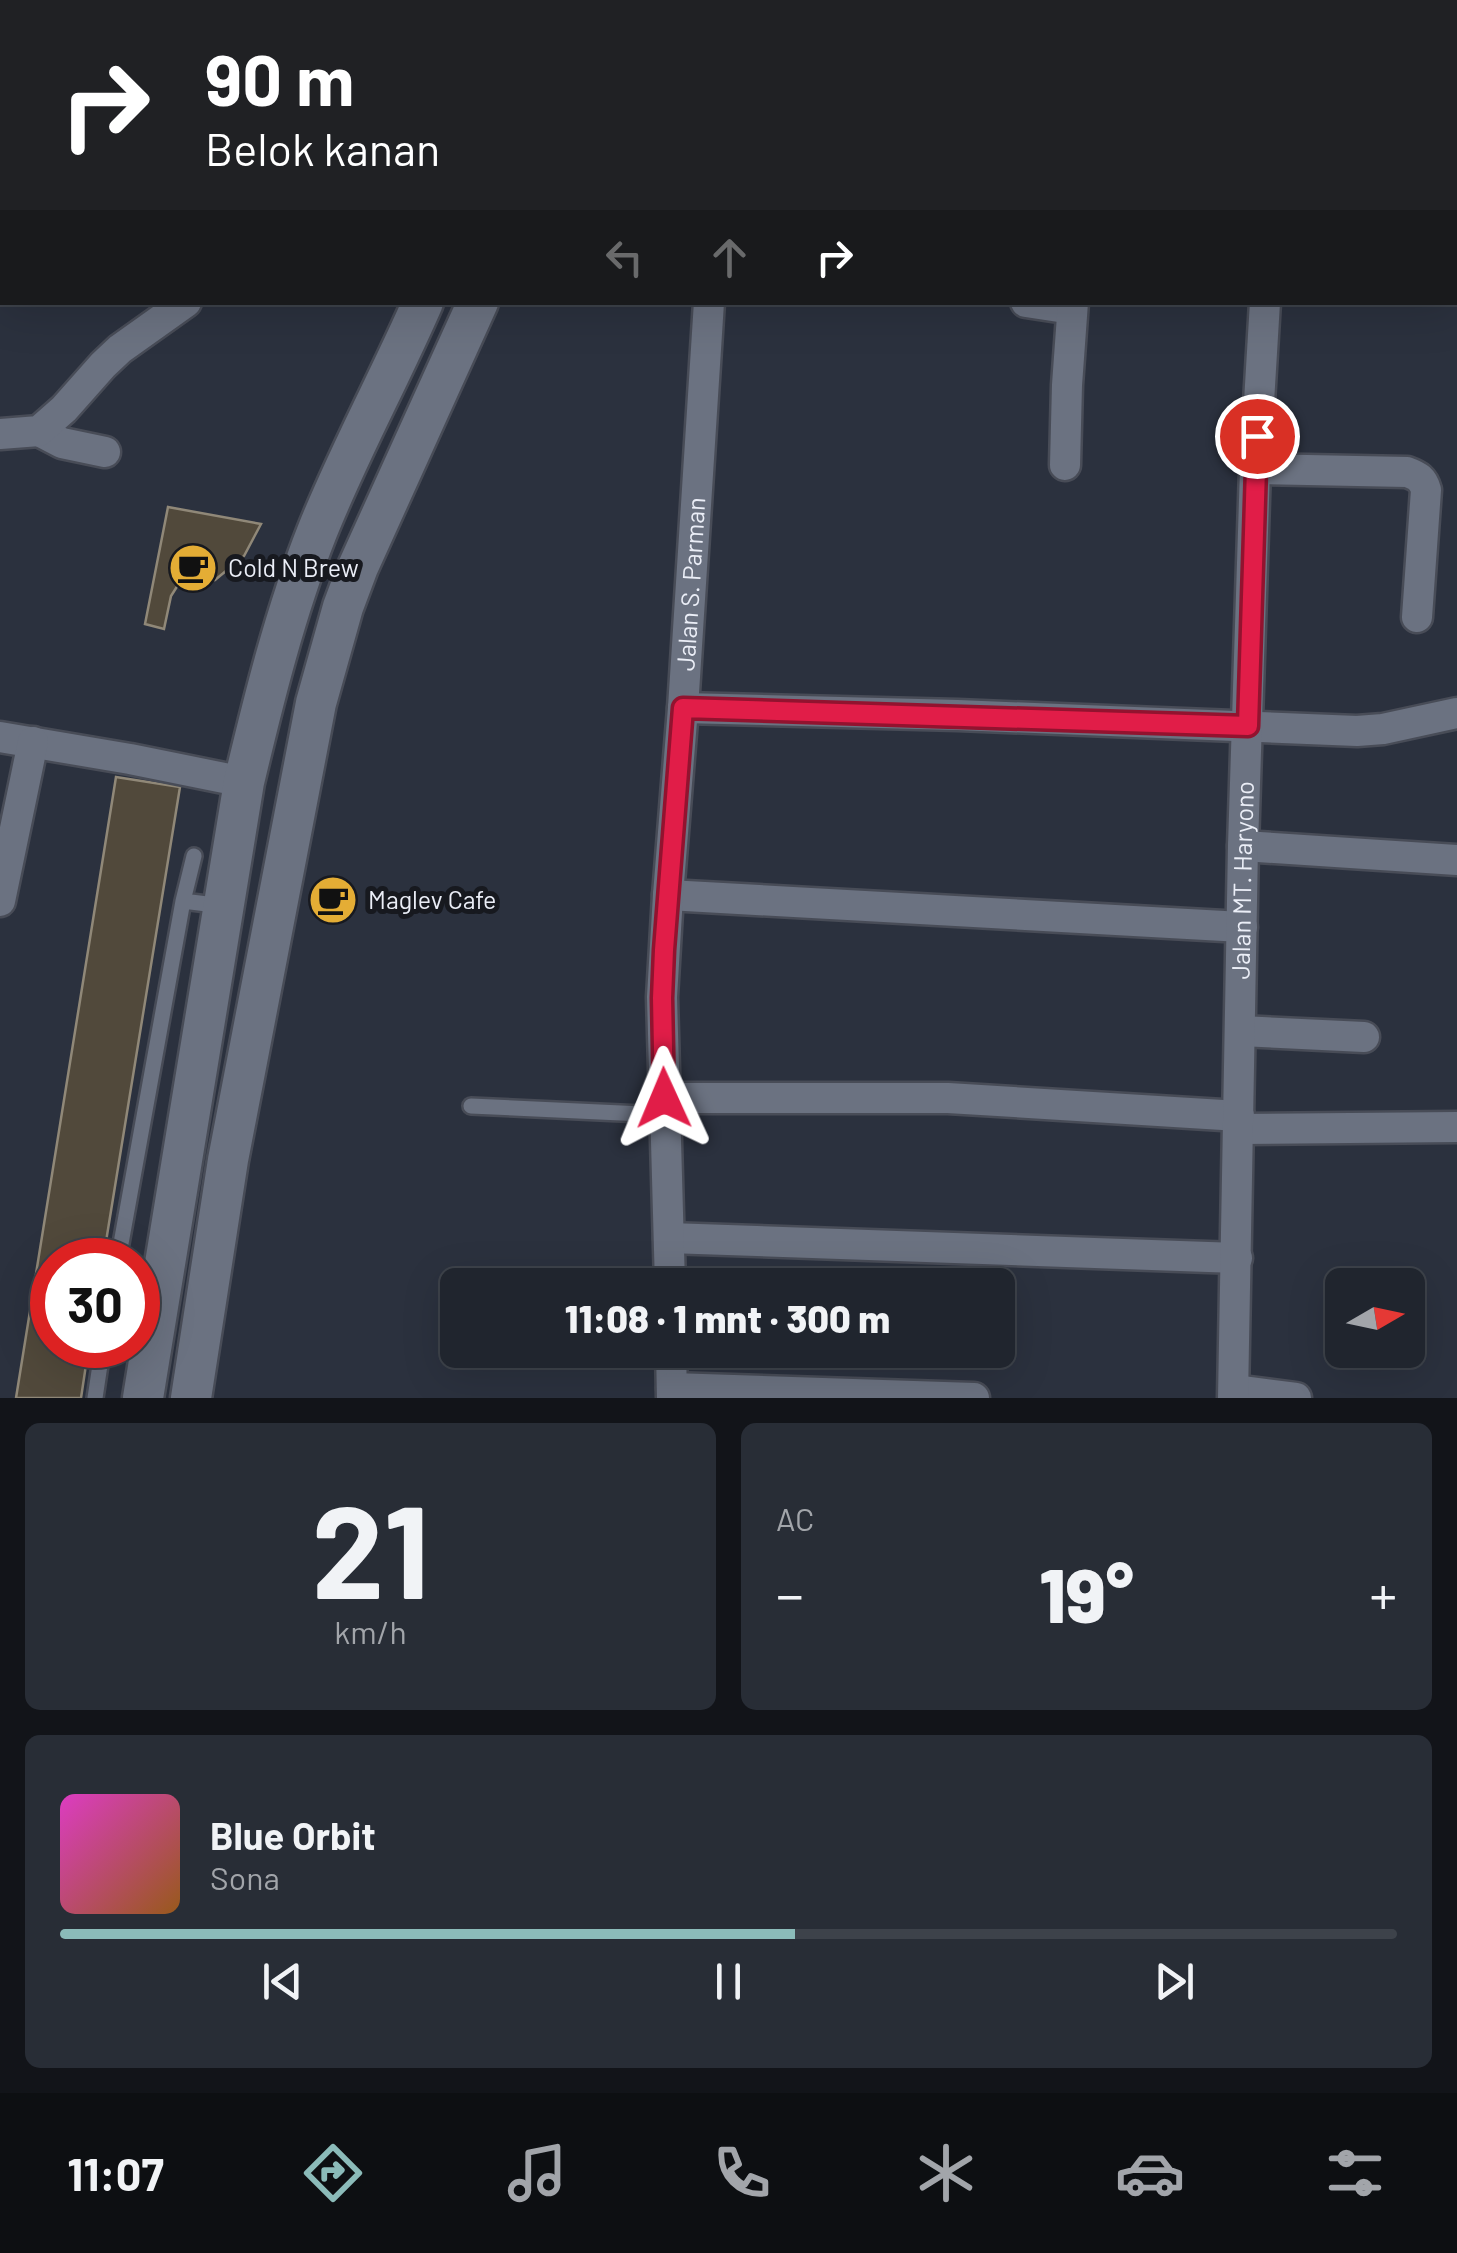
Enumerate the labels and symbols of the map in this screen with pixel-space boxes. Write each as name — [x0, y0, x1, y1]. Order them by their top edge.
pin — [1215, 394, 1300, 479]
street label: Jalan S. Parman — [669, 496, 710, 672]
cafe icon: Cold N Brew — [167, 542, 219, 594]
place label: Cold N Brew — [228, 552, 359, 582]
street label: Jalan MT. Haryono — [1225, 780, 1259, 979]
cafe icon: Maglev Cafe — [307, 874, 359, 926]
place label: Maglev Cafe — [368, 884, 496, 914]
position arrow — [612, 1046, 716, 1150]
speed limit sign: 30 — [30, 1238, 160, 1368]
north arrow — [1325, 1268, 1425, 1368]

